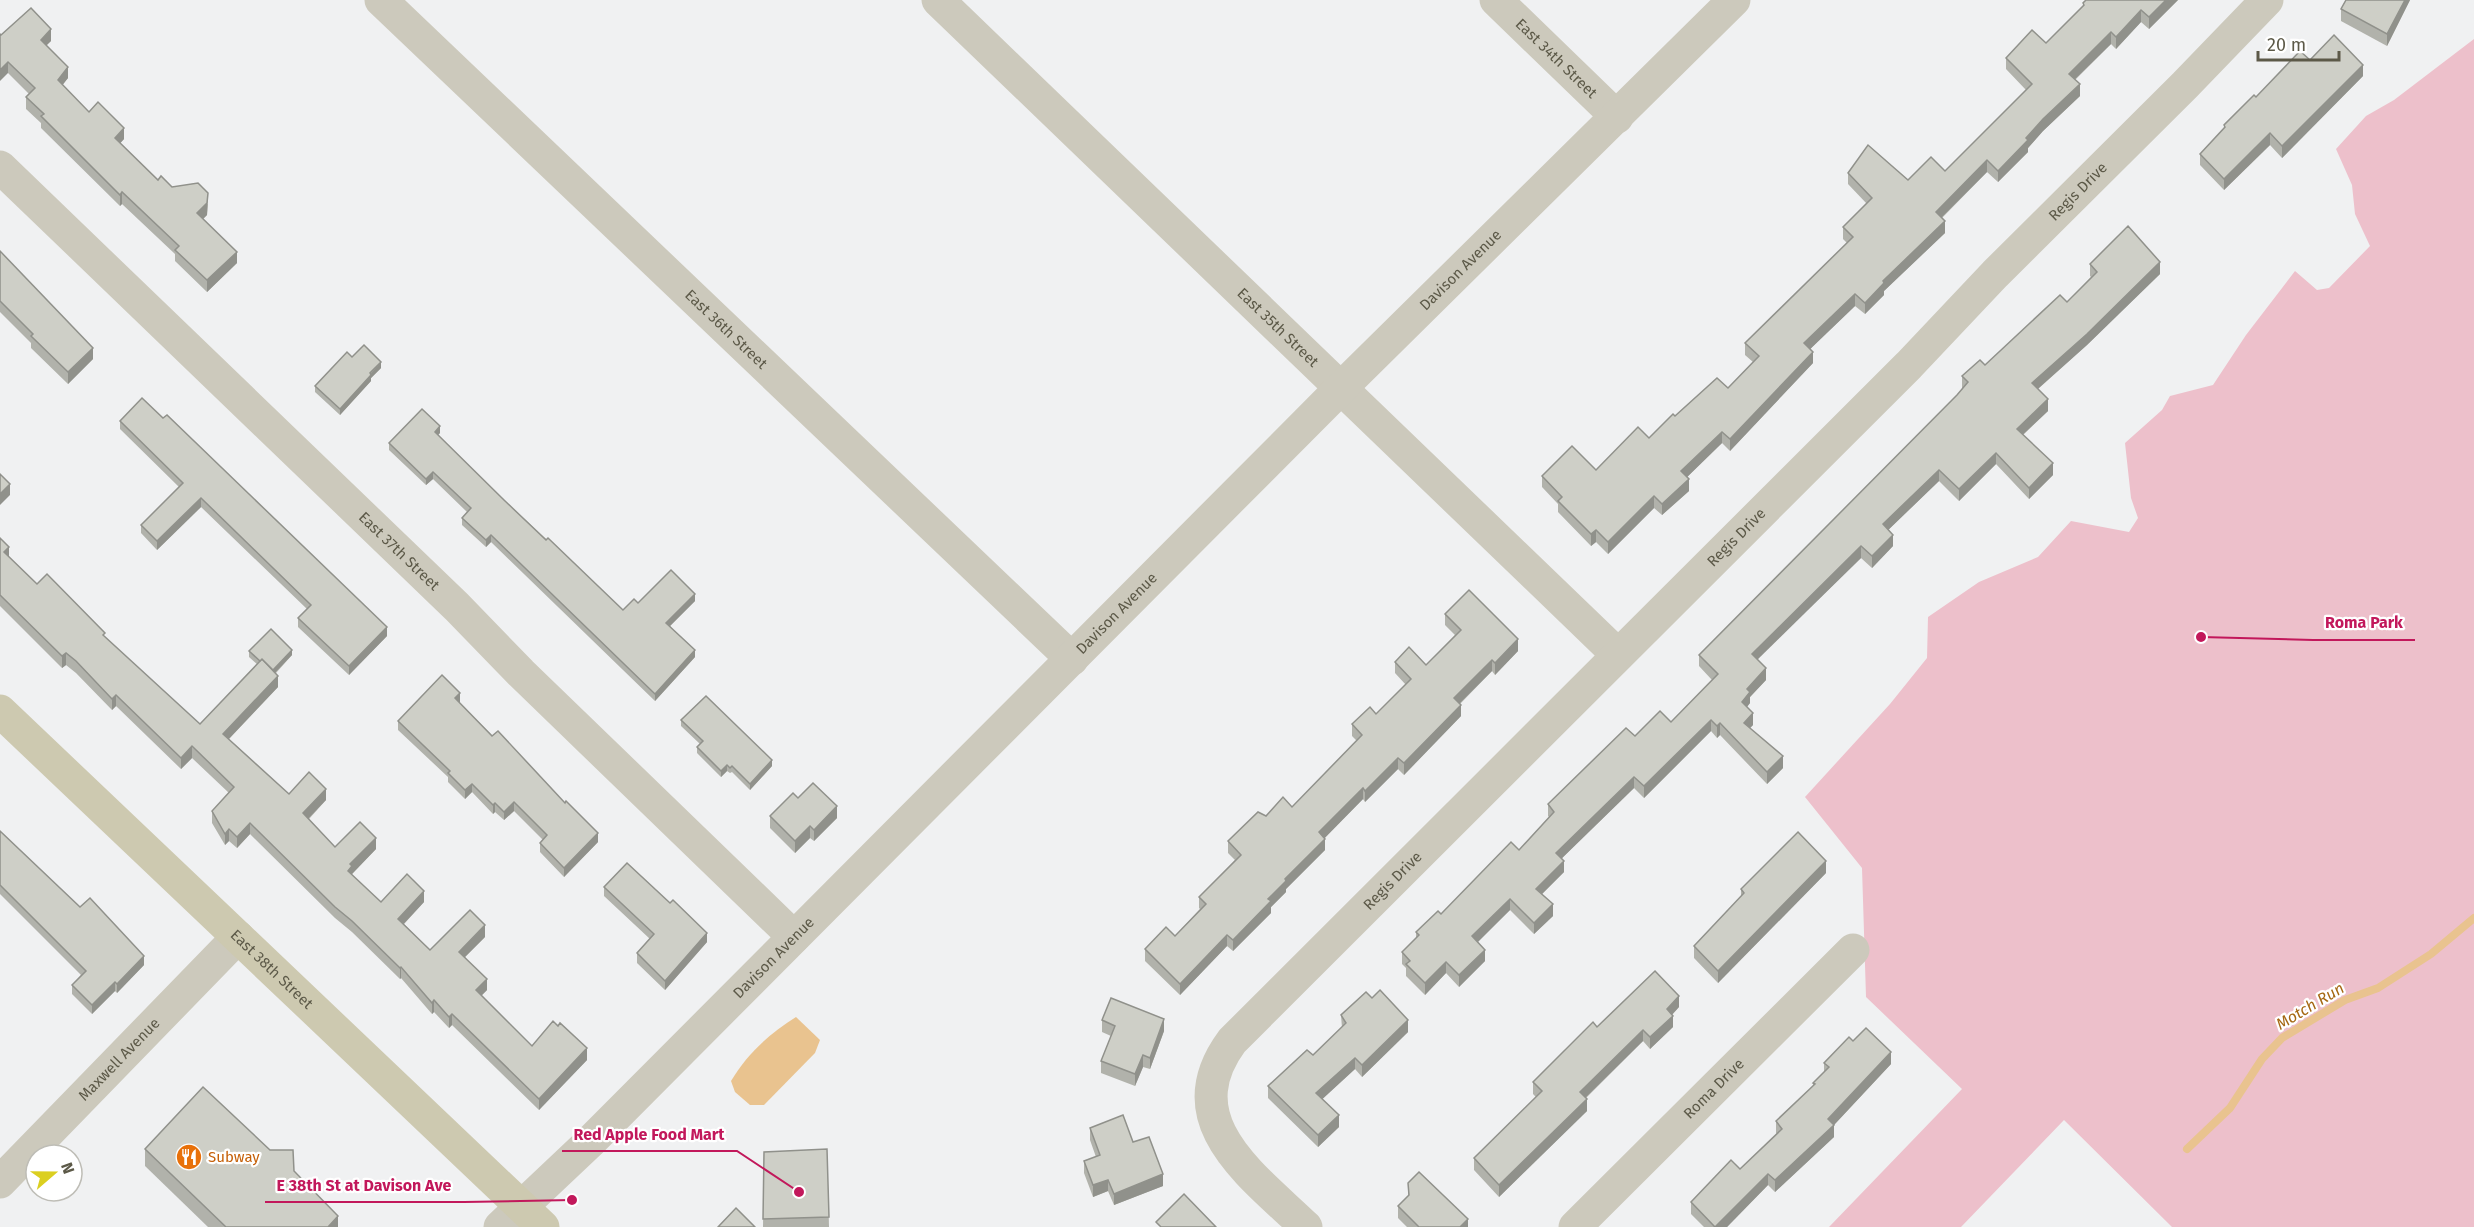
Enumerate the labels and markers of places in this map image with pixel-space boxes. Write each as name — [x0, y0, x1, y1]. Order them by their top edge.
callout: Roma Park — [2313, 606, 2415, 640]
callout: Red Apple Food Mart — [562, 1117, 737, 1151]
restaurant icon: Subway — [174, 1142, 204, 1172]
place label: Subway — [208, 1148, 260, 1166]
callout: E 38th St at Davison Ave — [265, 1168, 464, 1202]

